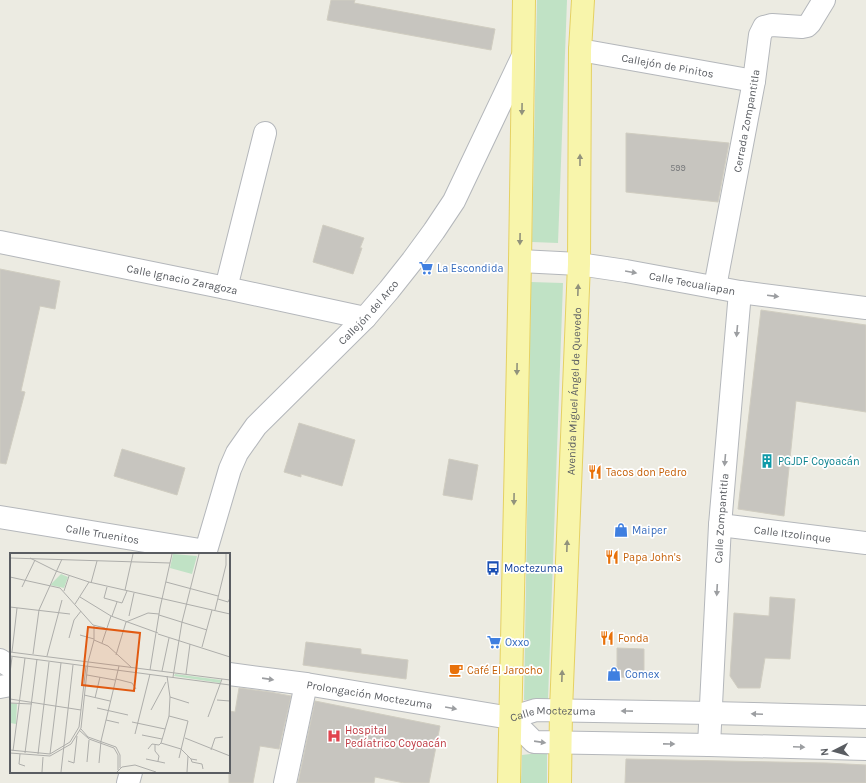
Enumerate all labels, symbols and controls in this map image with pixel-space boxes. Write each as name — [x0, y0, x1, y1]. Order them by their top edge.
street label: Callejón de Pinitos — [620, 52, 715, 81]
street label: Cerrada Zompantitla — [731, 69, 762, 174]
one-way arrow — [519, 103, 525, 116]
one-way arrow — [577, 153, 583, 166]
house number: 599 — [670, 163, 686, 173]
one-way arrow — [517, 233, 523, 246]
supermarket icon: La Escondida — [418, 260, 434, 276]
street label: Calle Ignacio Zaragoza — [125, 262, 239, 297]
place label: La Escondida — [437, 262, 503, 275]
one-way arrow — [625, 269, 637, 275]
street label: Calle Tecualiapan — [648, 269, 736, 298]
street label: Callejón del Arco — [336, 277, 401, 348]
one-way arrow — [574, 284, 581, 296]
one-way arrow — [767, 293, 779, 299]
street label: Avenida Miguel Ángel de Quevedo — [564, 307, 584, 475]
one-way arrow — [734, 324, 740, 337]
one-way arrow — [514, 363, 520, 376]
building icon: PGJDF Coyoacán — [759, 453, 775, 469]
one-way arrow — [722, 454, 729, 466]
place label: PGJDF Coyoacán — [778, 455, 860, 468]
restaurant icon: Tacos don Pedro — [587, 464, 603, 480]
place label: Tacos don Pedro — [606, 466, 687, 479]
street label: Calle Zompantitla — [712, 473, 731, 564]
one-way arrow — [511, 493, 517, 506]
street label: Calle Truenitos — [65, 522, 140, 547]
shop icon: Maiper — [613, 522, 629, 538]
street label: Calle Itzolinque — [753, 523, 832, 546]
place label: Maiper — [632, 524, 667, 537]
one-way arrow — [564, 540, 571, 552]
restaurant icon: Papa John's — [604, 549, 620, 565]
place label: Papa John's — [623, 551, 681, 564]
inset map — [10, 553, 230, 773]
bus stop icon: Moctezuma — [485, 560, 501, 576]
place label: Moctezuma — [504, 562, 563, 575]
one-way arrow — [713, 584, 720, 596]
restaurant icon: Fonda — [599, 630, 615, 646]
place label: Fonda — [618, 632, 649, 645]
supermarket icon: Oxxo — [486, 634, 502, 650]
place label: Oxxo — [505, 636, 529, 649]
cafe icon: Café El Jarocho — [448, 662, 464, 678]
place label: Café El Jarocho — [467, 664, 543, 677]
shop icon: Comex — [606, 666, 622, 682]
place label: Comex — [625, 668, 660, 681]
one-way arrow — [559, 669, 565, 682]
one-way arrow — [262, 676, 274, 682]
street label: Prolongación Moctezuma — [305, 678, 433, 712]
street label: Calle Moctezuma — [509, 704, 596, 725]
one-way arrow — [445, 705, 457, 711]
one-way arrow — [620, 708, 633, 714]
one-way arrow — [750, 711, 763, 717]
place label: Hospital Pedíatrico Coyoacán — [345, 724, 447, 750]
hospital icon: Hospital Pedíatrico Coyoacán — [326, 728, 342, 744]
north arrow — [814, 731, 854, 771]
one-way arrow — [533, 739, 546, 745]
one-way arrow — [663, 741, 676, 747]
one-way arrow — [793, 744, 805, 751]
text: N — [818, 747, 831, 757]

